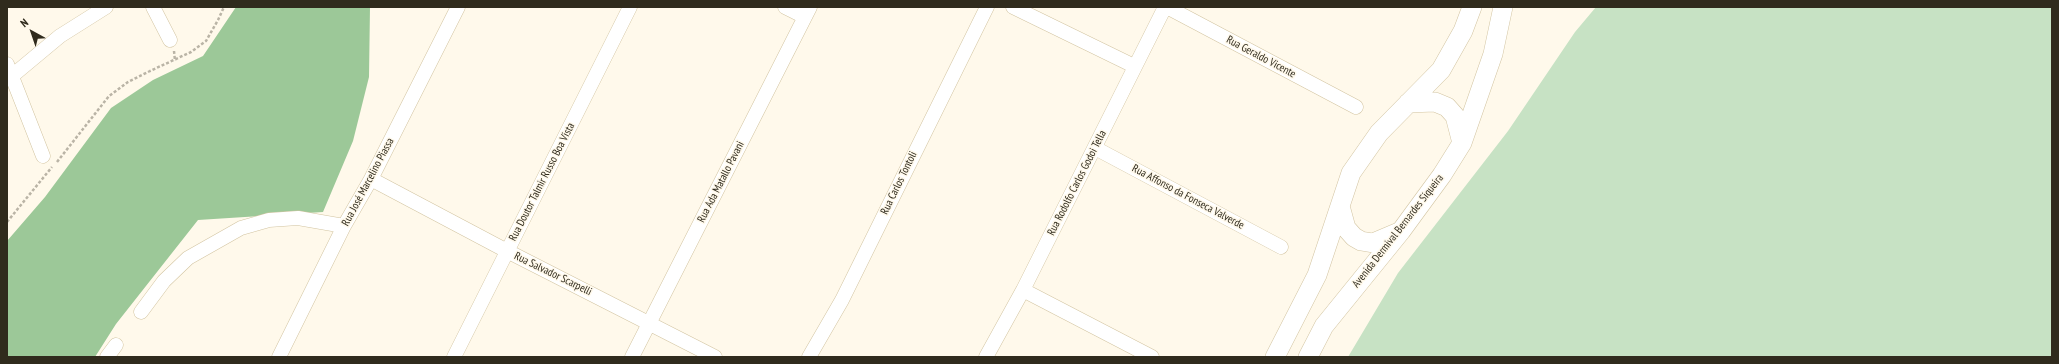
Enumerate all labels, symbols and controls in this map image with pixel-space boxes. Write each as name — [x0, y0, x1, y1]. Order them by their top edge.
north arrow — [12, 12, 52, 52]
text: N — [18, 16, 31, 30]
street label: Rua Geraldo Vicente — [1224, 33, 1298, 81]
street label: Rua Doutor Talmir Russo Boa Vista — [506, 121, 578, 243]
street label: Rua Rodolfo Carlos Godoi Tella — [1045, 128, 1109, 238]
street label: Rua José Marcelino Piassa — [339, 136, 397, 228]
street label: Rua Ada Matallo Pavani — [695, 139, 747, 225]
street label: Rua Carlos Tontoli — [878, 149, 920, 217]
street label: Rua Affonso da Fonseca Valverde — [1130, 162, 1246, 232]
street label: Avenida Dermival Bernardes Siqueira — [1350, 172, 1446, 290]
street label: Rua Salvador Scarpelli — [512, 249, 594, 299]

